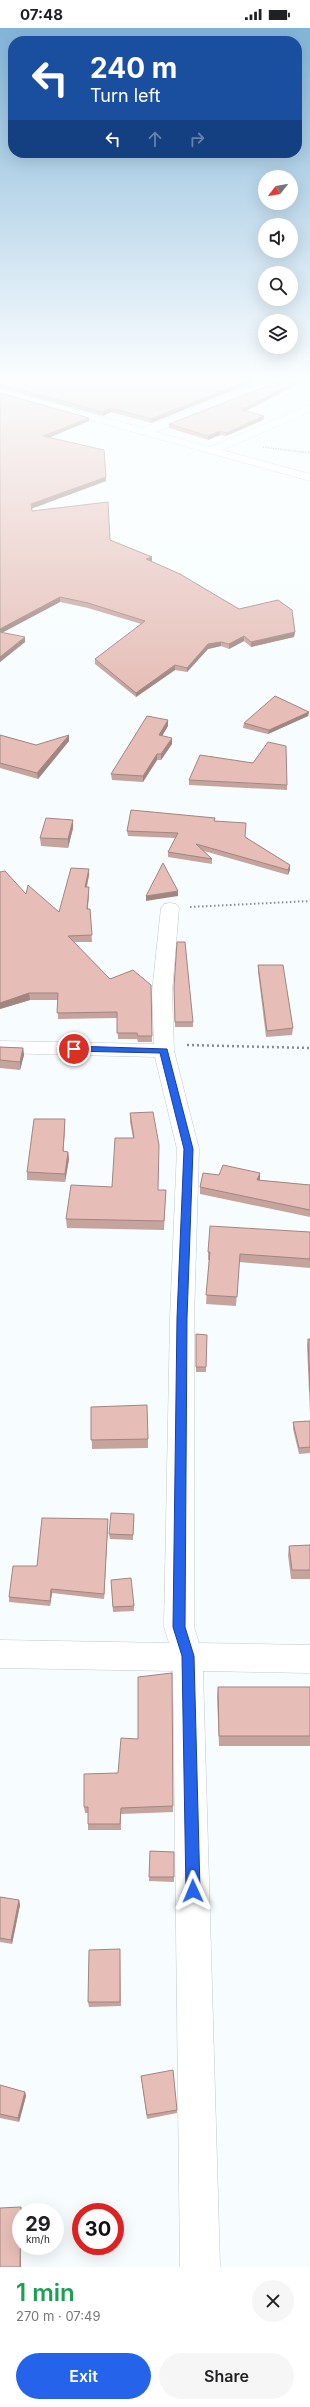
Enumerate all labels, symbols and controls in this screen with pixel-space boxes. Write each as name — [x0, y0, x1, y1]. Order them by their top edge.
text: 07:48 — [20, 5, 63, 24]
text: 240 m — [90, 51, 177, 85]
icon: left — [24, 52, 76, 104]
text: Turn left — [90, 85, 160, 106]
icon: left — [102, 128, 124, 150]
icon: ahead — [144, 128, 166, 150]
icon: right — [186, 128, 208, 150]
north arrow — [258, 170, 298, 210]
map controls — [258, 170, 298, 354]
button: sound — [258, 218, 298, 258]
button: search — [258, 266, 298, 306]
button: layers — [258, 314, 298, 354]
pin — [57, 1032, 91, 1066]
icon: arrive — [63, 1038, 85, 1060]
position arrow — [172, 1870, 214, 1912]
speed limit sign: 30 — [72, 2203, 124, 2255]
text: 29 — [25, 2212, 51, 2236]
text: km/h — [26, 2233, 50, 2245]
text: 1 min — [16, 2278, 75, 2307]
button: close — [252, 2280, 294, 2322]
text: 270 m · 07:49 — [16, 2308, 100, 2324]
button: Exit — [16, 2353, 151, 2399]
button: Share — [159, 2353, 294, 2399]

